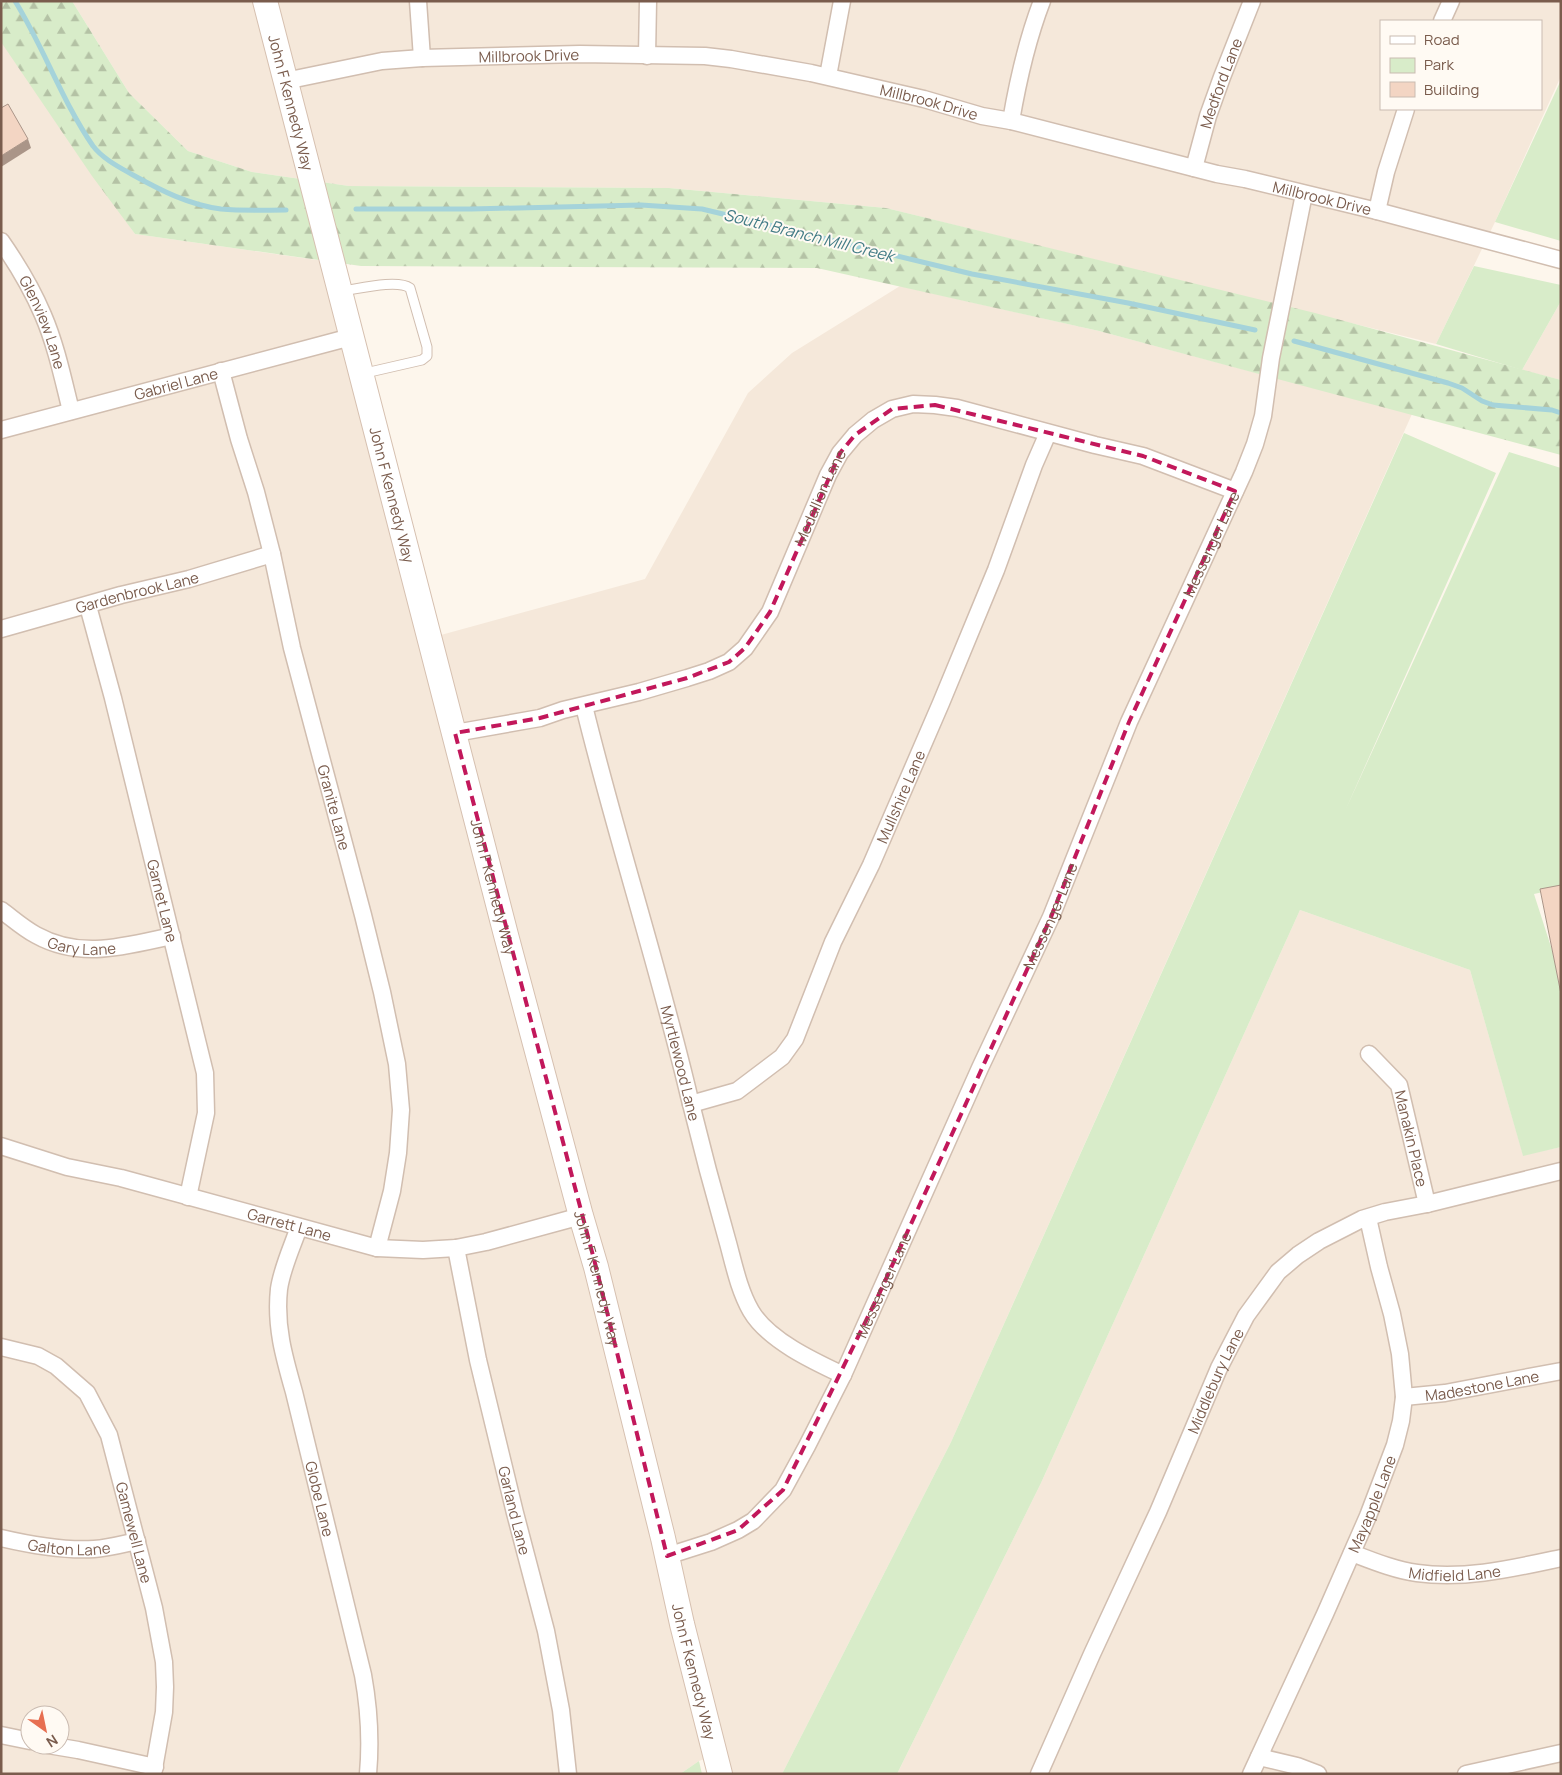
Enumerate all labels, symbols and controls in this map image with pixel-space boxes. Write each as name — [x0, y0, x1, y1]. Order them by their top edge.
legend — [1380, 20, 1542, 110]
text: Road — [1424, 29, 1460, 50]
street label: John F Kennedy Way — [264, 32, 319, 173]
street label: Medford Lane — [1195, 35, 1247, 131]
street label: Millbrook Drive — [478, 44, 580, 67]
text: Park — [1424, 54, 1454, 75]
street label: Millbrook Drive — [878, 79, 981, 125]
text: Building — [1424, 79, 1479, 100]
street label: Millbrook Drive — [1271, 176, 1374, 220]
water label: South Branch Mill Creek — [722, 203, 898, 267]
street label: Glenview Lane — [15, 272, 71, 372]
street label: Gabriel Lane — [132, 362, 220, 405]
street label: John F Kennedy Way — [365, 425, 420, 565]
street label: Medallion Lane — [789, 445, 851, 549]
street label: Messenger Lane — [1177, 488, 1244, 600]
street label: Gardenbrook Lane — [73, 566, 202, 618]
street label: Mullshire Lane — [871, 746, 930, 846]
street label: Granite Lane — [313, 762, 356, 853]
street label: John F Kennedy Way — [466, 817, 521, 957]
street label: Garnet Lane — [142, 857, 183, 944]
street label: Messenger Lane — [1018, 859, 1082, 972]
street label: Gary Lane — [45, 931, 117, 960]
street label: Myrtlewood Lane — [656, 1003, 705, 1123]
street label: Manakin Place — [1390, 1088, 1433, 1189]
street label: Garrett Lane — [245, 1203, 334, 1246]
street label: John F Kennedy Way — [569, 1208, 626, 1348]
street label: Messenger Lane — [850, 1228, 916, 1341]
street label: Middlebury Lane — [1182, 1324, 1249, 1437]
street label: Madestone Lane — [1424, 1365, 1541, 1405]
street label: Mayapple Lane — [1343, 1452, 1401, 1556]
street label: Globe Lane — [301, 1459, 339, 1539]
street label: Garland Lane — [494, 1464, 536, 1557]
street label: Gamewell Lane — [111, 1480, 158, 1586]
street label: Galton Lane — [26, 1533, 112, 1560]
street label: Midfield Lane — [1407, 1560, 1502, 1586]
street label: John F Kennedy Way — [667, 1602, 721, 1742]
north arrow — [20, 1705, 70, 1755]
text: N — [43, 1731, 62, 1752]

